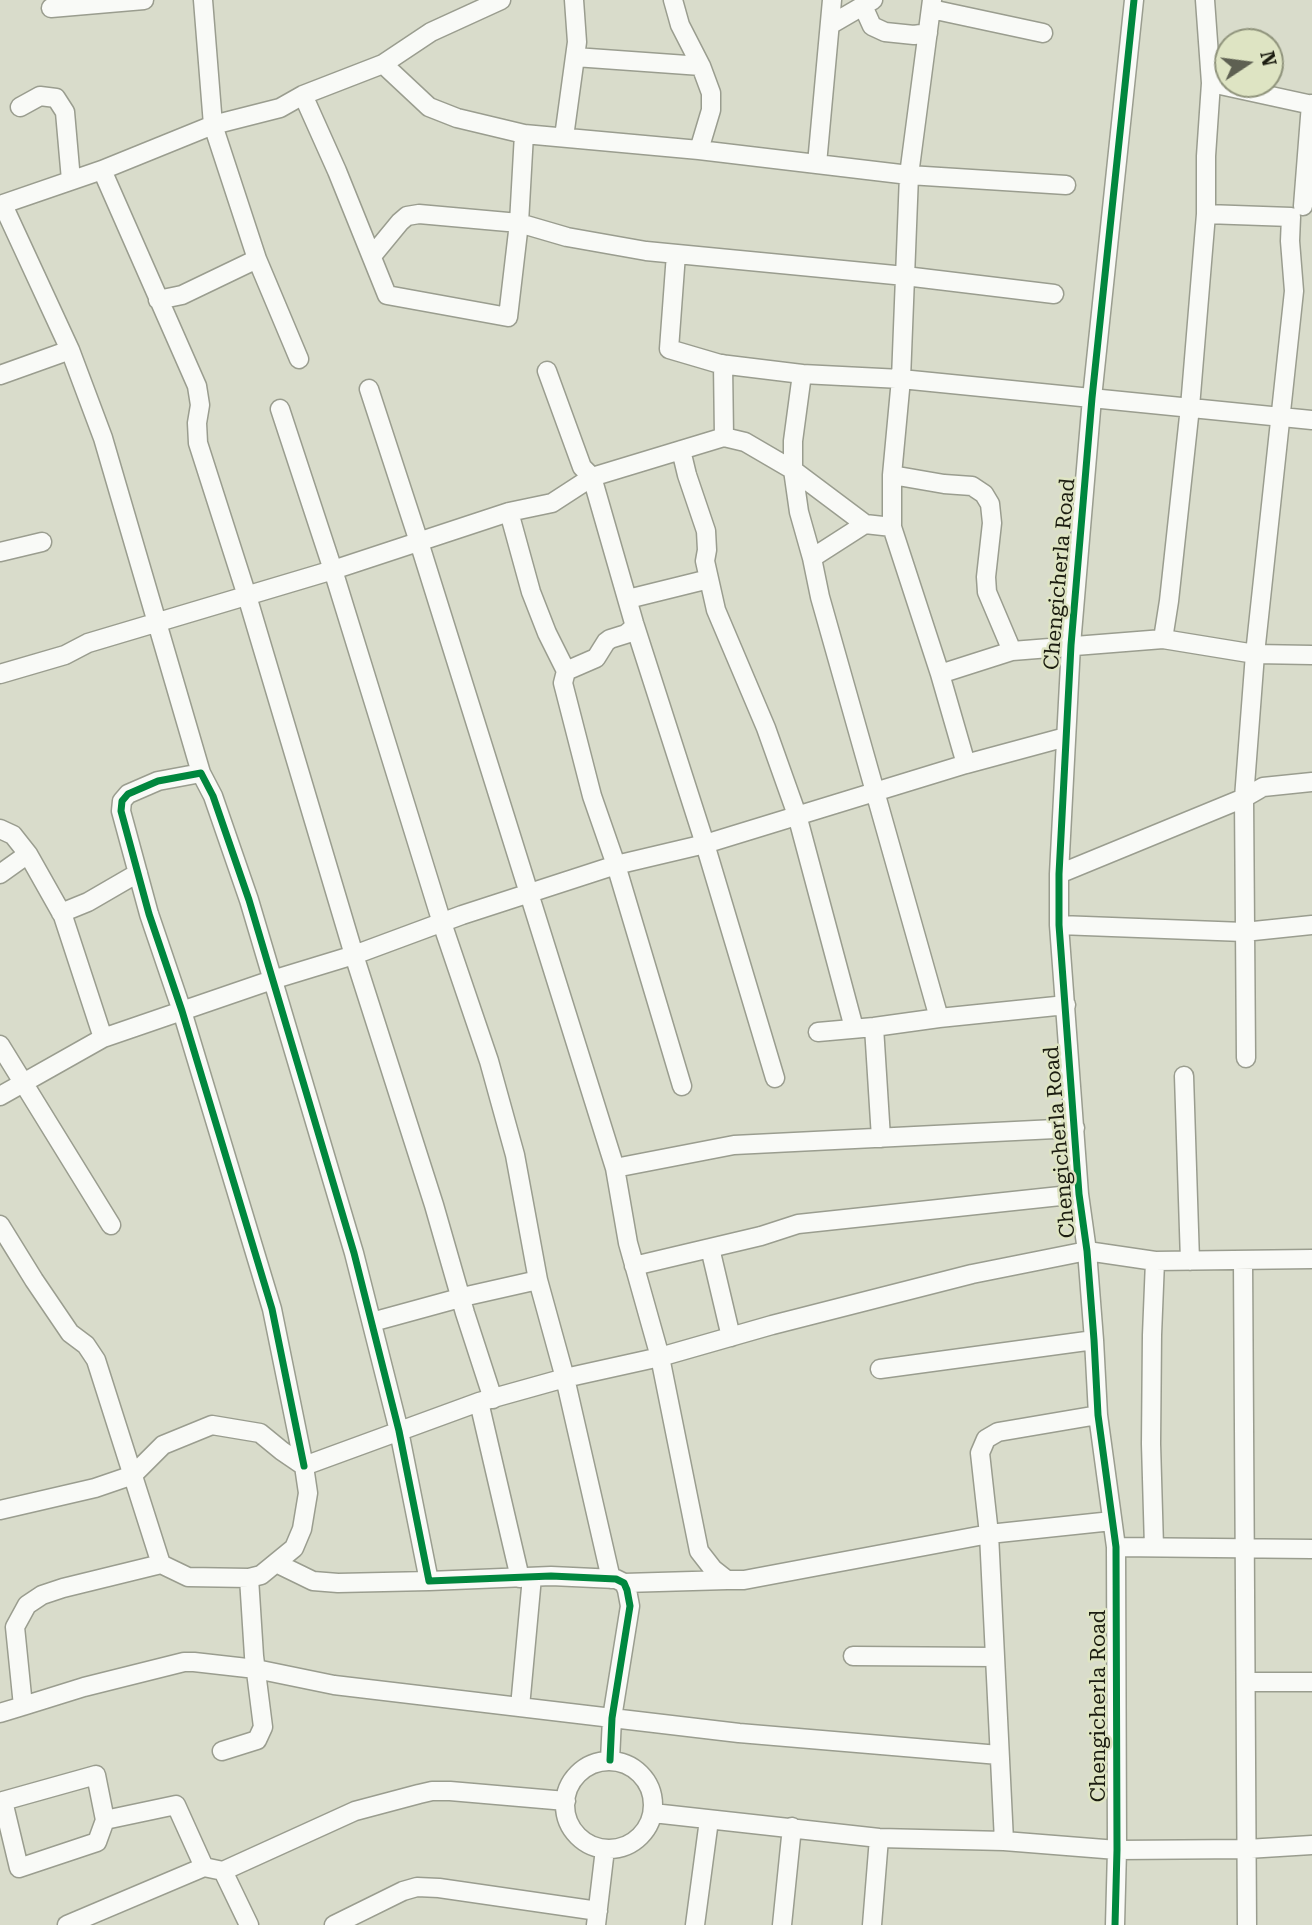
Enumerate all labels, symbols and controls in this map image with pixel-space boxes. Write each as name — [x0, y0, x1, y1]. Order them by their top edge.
north arrow — [1214, 28, 1284, 98]
text: N — [1255, 49, 1281, 68]
street label: Chengicherla Road — [1039, 477, 1081, 671]
street label: Chengicherla Road — [1039, 1045, 1081, 1239]
street label: Chengicherla Road — [1086, 1610, 1112, 1802]

